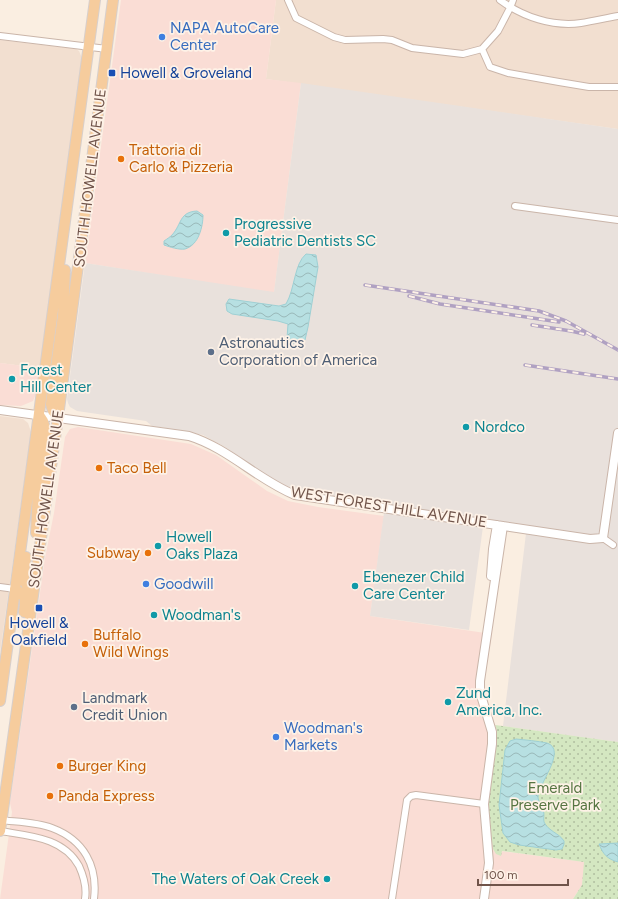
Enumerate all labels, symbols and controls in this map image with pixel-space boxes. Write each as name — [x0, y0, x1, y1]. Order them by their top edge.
place label: NAPA AutoCare Center — [170, 19, 279, 54]
marker: NAPA AutoCare Center — [157, 32, 167, 42]
place label: Howell & Groveland — [120, 64, 252, 82]
marker: Howell & Groveland — [107, 68, 117, 78]
street label: SOUTH HOWELL AVENUE — [70, 88, 110, 268]
place label: Trattoria di Carlo & Pizzeria — [129, 141, 233, 176]
marker: Trattoria di Carlo & Pizzeria — [116, 154, 126, 164]
place label: Progressive Pediatric Dentists SC — [234, 215, 376, 250]
marker: Progressive Pediatric Dentists SC — [221, 228, 231, 238]
place label: Astronautics Corporation of America — [219, 334, 377, 369]
marker: Astronautics Corporation of America — [206, 347, 216, 357]
place label: Forest Hill Center — [20, 361, 91, 396]
marker: Forest Hill Center — [7, 374, 17, 384]
street label: SOUTH HOWELL AVENUE — [25, 409, 67, 589]
place label: Nordco — [474, 418, 525, 436]
marker: Nordco — [461, 422, 471, 432]
place label: Taco Bell — [107, 459, 166, 477]
marker: Taco Bell — [94, 463, 104, 473]
street label: WEST FOREST HILL AVENUE — [290, 483, 488, 531]
place label: Howell Oaks Plaza — [166, 528, 238, 563]
marker: Howell Oaks Plaza — [153, 541, 163, 551]
place label: Subway — [87, 544, 140, 562]
marker: Subway — [143, 548, 153, 558]
place label: Ebenezer Child Care Center — [363, 568, 465, 603]
place label: Goodwill — [154, 575, 213, 593]
marker: Goodwill — [141, 579, 151, 589]
marker: Ebenezer Child Care Center — [350, 581, 360, 591]
marker: Howell & Oakfield — [34, 603, 44, 613]
place label: Woodman's — [162, 606, 241, 624]
marker: Woodman's — [149, 610, 159, 620]
place label: Howell & Oakfield — [9, 614, 69, 649]
place label: Buffalo Wild Wings — [93, 626, 169, 661]
marker: Buffalo Wild Wings — [80, 639, 90, 649]
place label: Zund America, Inc. — [456, 684, 542, 719]
place label: Landmark Credit Union — [82, 689, 167, 724]
marker: Zund America, Inc. — [443, 697, 453, 707]
marker: Landmark Credit Union — [69, 702, 79, 712]
place label: Woodman's Markets — [284, 719, 363, 754]
marker: Woodman's Markets — [271, 732, 281, 742]
place label: Burger King — [68, 757, 146, 775]
marker: Burger King — [55, 761, 65, 771]
park label: Emerald Preserve Park — [510, 779, 601, 814]
place label: Panda Express — [58, 787, 155, 805]
marker: Panda Express — [45, 791, 55, 801]
scale bar — [478, 861, 568, 887]
text: 100 m — [484, 868, 518, 882]
place label: The Waters of Oak Creek — [152, 870, 320, 888]
marker: The Waters of Oak Creek — [322, 874, 332, 884]

